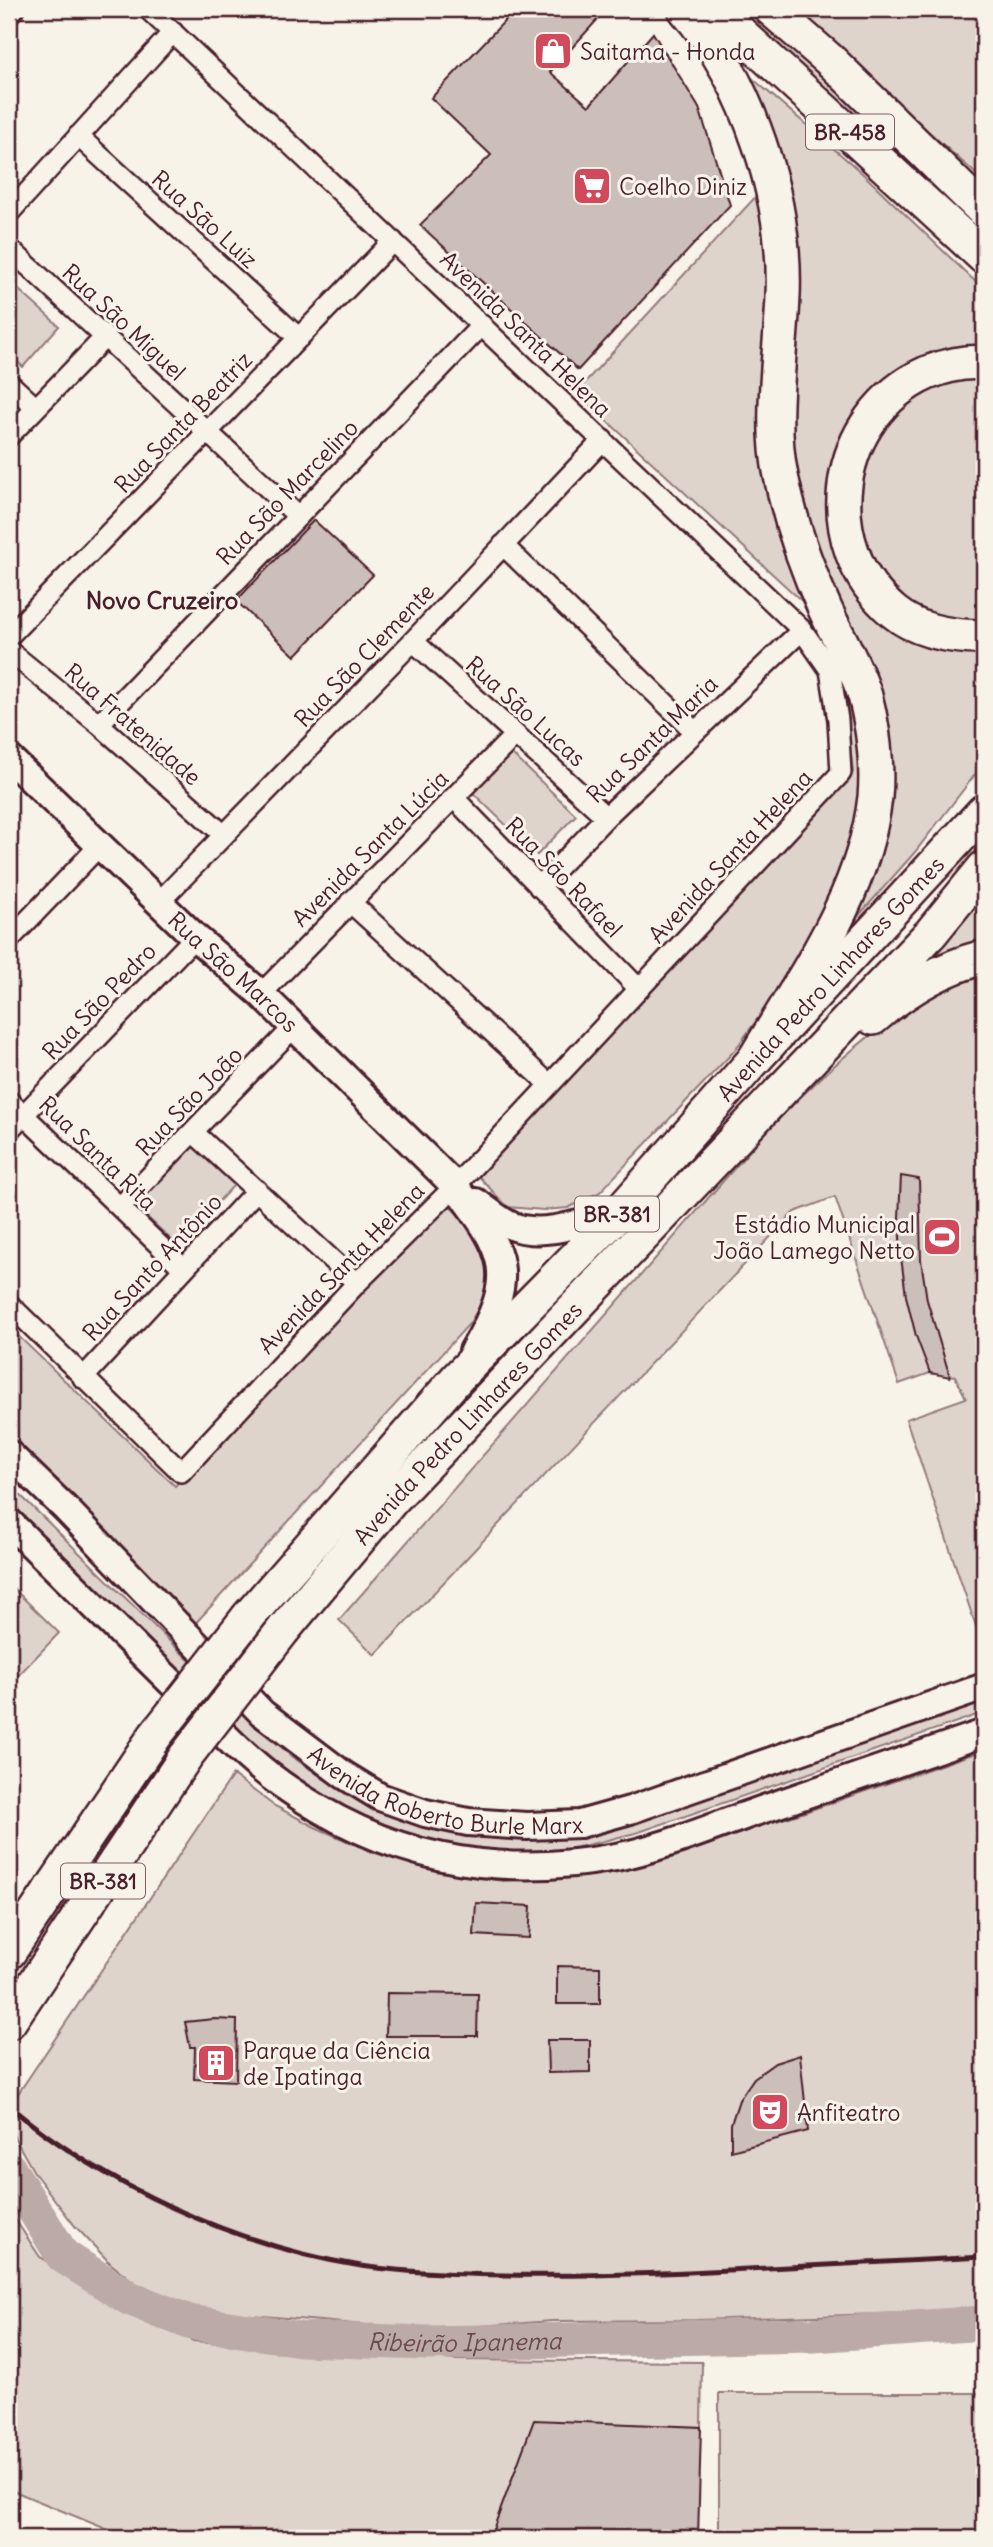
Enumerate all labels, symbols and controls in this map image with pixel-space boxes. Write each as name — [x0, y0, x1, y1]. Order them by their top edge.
shop icon: Saitama - Honda — [532, 30, 574, 72]
place label: Saitama - Honda — [580, 37, 755, 66]
road number: BR-458 — [806, 114, 894, 150]
street label: Rua São Luiz — [146, 164, 264, 274]
supermarket icon: Coelho Diniz — [571, 165, 613, 207]
place label: Coelho Diniz — [619, 172, 747, 201]
street label: Avenida Santa Helena — [434, 245, 618, 423]
street label: Rua São Miguel — [56, 257, 192, 387]
street label: Rua Santa Beatriz — [108, 345, 258, 499]
street label: Rua São Marcelino — [210, 413, 364, 571]
street label: Rua São Clemente — [288, 577, 440, 733]
district label: Novo Cruzeiro — [86, 585, 238, 615]
street label: Rua São Lucas — [460, 650, 592, 772]
street label: Rua Fratenidade — [59, 657, 207, 791]
street label: Rua Santa Maria — [580, 669, 724, 809]
street label: Avenida Santa Helena — [642, 763, 818, 949]
street label: Avenida Santa Lúcia — [286, 764, 454, 932]
street label: Rua São Rafael — [499, 811, 629, 943]
street label: Avenida Pedro Linhares Gomes — [710, 850, 950, 1107]
street label: Rua São Marcos — [162, 905, 305, 1038]
street label: Rua São Pedro — [36, 936, 162, 1066]
street label: Rua São João — [130, 1040, 248, 1162]
street label: Rua Santa Rita — [33, 1090, 163, 1216]
street label: Avenida Santa Helena — [252, 1176, 430, 1360]
street label: Rua Santo Antônio — [76, 1187, 228, 1347]
road number: BR-381 — [575, 1196, 659, 1232]
place label: Estádio Municipal João Lamego Netto — [713, 1210, 915, 1265]
sports icon: Estádio Municipal João Lamego Netto — [921, 1216, 963, 1258]
street label: Avenida Pedro Linhares Gomes — [346, 1295, 588, 1550]
street label: Avenida Roberto Burle Marx — [303, 1739, 584, 1841]
road number: BR-381 — [61, 1864, 145, 1898]
place label: Parque da Ciência de Ipatinga — [243, 2036, 431, 2091]
building icon: Parque da Ciência de Ipatinga — [195, 2042, 237, 2084]
theatre icon: Anfiteatro — [749, 2091, 791, 2133]
place label: Anfiteatro — [797, 2098, 901, 2127]
water label: Ribeirão Ipanema — [367, 2325, 563, 2358]

